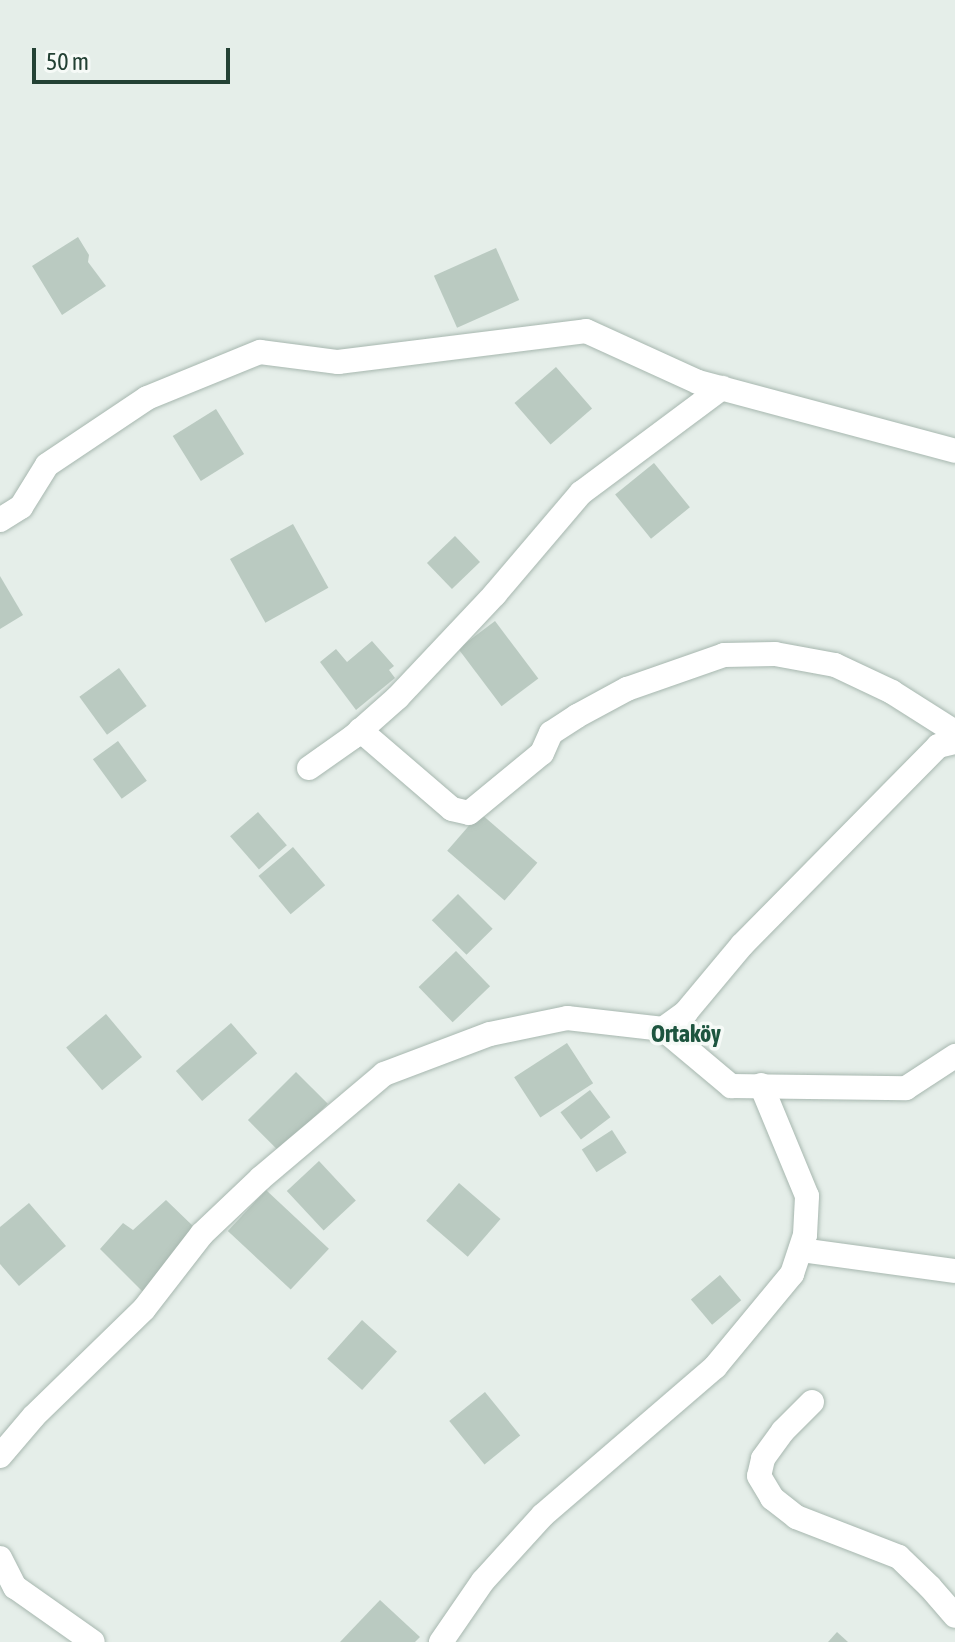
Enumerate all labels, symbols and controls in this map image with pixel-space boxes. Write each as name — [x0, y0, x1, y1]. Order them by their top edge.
scale bar — [36, 32, 234, 82]
text: 50 m — [46, 48, 89, 75]
district label: Ortaköy — [651, 1020, 721, 1048]

